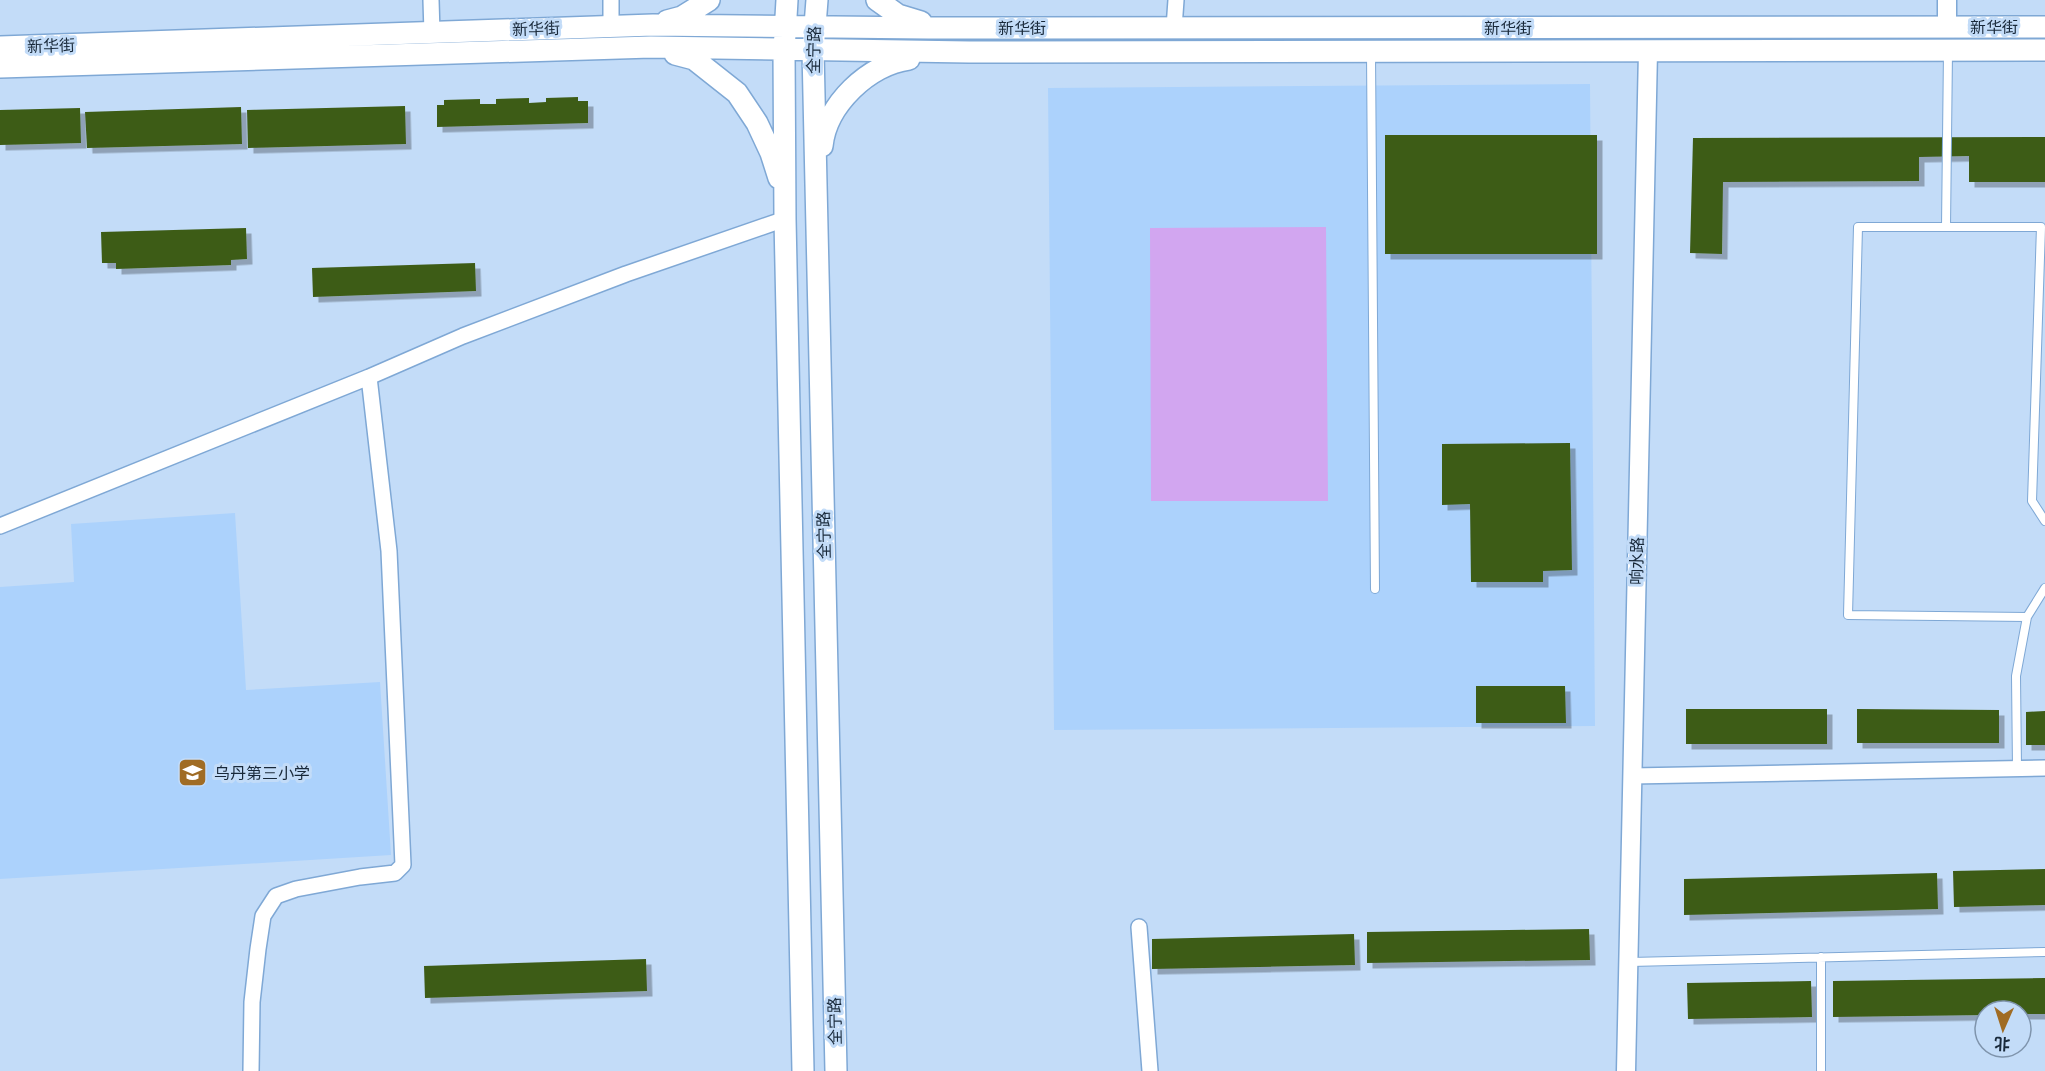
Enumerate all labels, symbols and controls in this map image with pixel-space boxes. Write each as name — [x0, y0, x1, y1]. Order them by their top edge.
street label: 新华街 — [1970, 18, 2018, 37]
street label: 新华街 — [512, 19, 560, 39]
street label: 新华街 — [998, 19, 1046, 38]
street label: 新华街 — [1484, 19, 1532, 38]
street label: 全宁路 — [804, 26, 824, 74]
street label: 新华街 — [27, 36, 75, 56]
street label: 全宁路 — [814, 511, 834, 559]
street label: 响水路 — [1627, 537, 1647, 585]
school or university icon: 乌丹第三小学 — [177, 757, 209, 789]
place label: 乌丹第三小学 — [214, 764, 310, 783]
street label: 全宁路 — [825, 997, 845, 1045]
north arrow — [1973, 999, 2033, 1059]
text: 北 — [1994, 1034, 2011, 1053]

